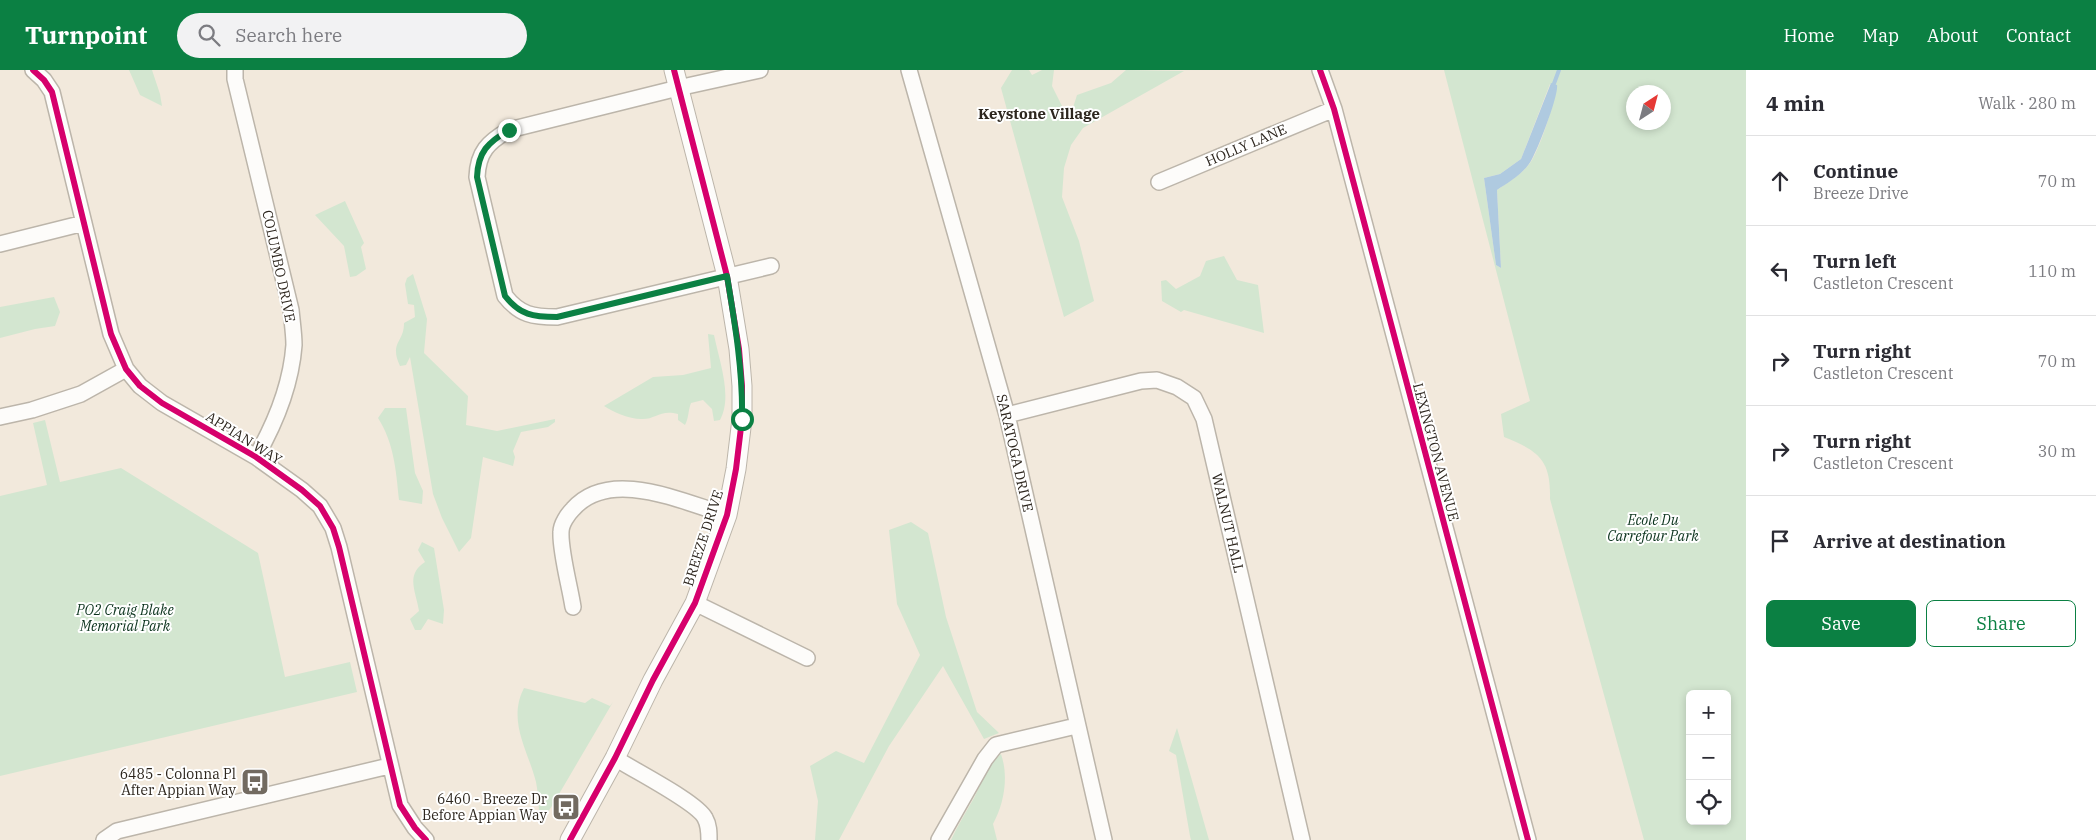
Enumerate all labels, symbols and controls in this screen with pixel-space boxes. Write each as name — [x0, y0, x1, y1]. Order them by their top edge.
search box — [177, 13, 527, 58]
text: Turnpoint — [25, 19, 147, 51]
icon: search — [195, 21, 223, 49]
text: Search here — [235, 23, 342, 47]
text: Home — [1783, 24, 1835, 47]
text: Map — [1863, 24, 1899, 47]
text: About — [1927, 24, 1978, 47]
text: Contact — [2006, 24, 2071, 47]
north arrow — [1626, 85, 1671, 130]
text: 4 min — [1766, 89, 1825, 117]
text: Walk · 280 m — [1978, 93, 2076, 113]
district label: Keystone Village — [978, 104, 1100, 123]
route end — [498, 119, 521, 142]
street label: HOLLY LANE — [1203, 120, 1289, 170]
text: Continue — [1813, 159, 1898, 183]
icon: ahead — [1766, 167, 1794, 195]
text: 70 m — [2038, 171, 2076, 191]
text: Breeze Drive — [1813, 183, 1909, 203]
street label: COLUMBO DRIVE — [258, 208, 300, 324]
text: Turn left — [1813, 249, 1896, 273]
icon: left — [1766, 257, 1794, 285]
text: 110 m — [2028, 261, 2076, 281]
text: Castleton Crescent — [1813, 273, 1953, 293]
text: Turn right — [1813, 339, 1911, 363]
icon: right — [1766, 347, 1794, 375]
text: 70 m — [2038, 351, 2076, 371]
text: Castleton Crescent — [1813, 363, 1953, 383]
street label: LEXINGTON AVENUE — [1409, 381, 1463, 523]
street label: SARATOGA DRIVE — [993, 392, 1037, 514]
street label: APPIAN WAY — [203, 407, 286, 469]
route start — [731, 408, 754, 431]
text: Turn right — [1813, 429, 1911, 453]
icon: right — [1766, 437, 1794, 465]
text: 30 m — [2038, 441, 2076, 461]
text: Castleton Crescent — [1813, 453, 1953, 473]
street label: WALNUT HALL — [1208, 471, 1248, 575]
street label: BREEZE DRIVE — [679, 488, 727, 588]
park label: Ecole Du Carrefour Park — [1607, 511, 1699, 545]
icon: arrive — [1766, 527, 1794, 555]
text: Arrive at destination — [1813, 529, 2006, 553]
button: Save — [1766, 600, 1916, 647]
button: Share — [1926, 600, 2076, 647]
park label: PO2 Craig Blake Memorial Park — [75, 601, 175, 635]
map controls — [1686, 690, 1731, 825]
button: + — [1686, 690, 1731, 735]
button: − — [1686, 735, 1731, 780]
place label: 6485 - Colonna Pl After Appian Way — [120, 765, 237, 799]
bus stop icon: 6485 - Colonna Pl After Appian Way — [240, 767, 270, 797]
button: locate — [1686, 780, 1731, 825]
place label: 6460 - Breeze Dr Before Appian Way — [422, 790, 548, 824]
bus stop icon: 6460 - Breeze Dr Before Appian Way — [551, 792, 581, 822]

